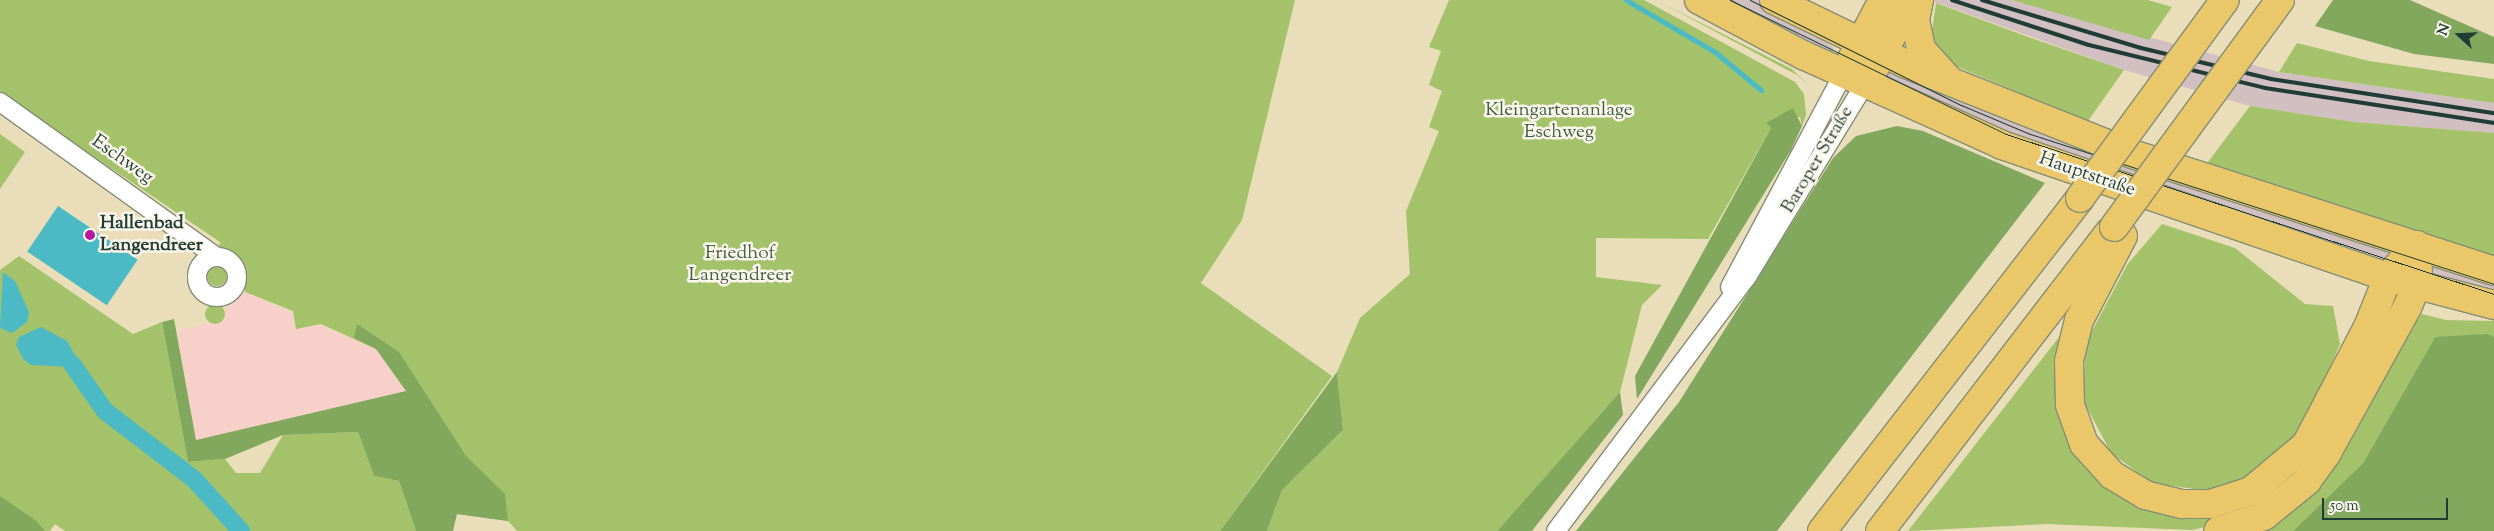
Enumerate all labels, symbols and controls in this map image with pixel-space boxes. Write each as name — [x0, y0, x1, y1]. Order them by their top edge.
north arrow — [2434, 10, 2484, 60]
text: N — [2434, 21, 2456, 39]
park label: Kleingartenanlage Eschweg — [1485, 100, 1633, 144]
street label: Baroper Straße — [1777, 102, 1859, 218]
street label: Eschweg — [87, 131, 157, 189]
street label: Hauptstraße — [2036, 148, 2138, 202]
place label: Hallenbad Langendreer — [100, 213, 203, 257]
marker: Hallenbad Langendreer — [84, 229, 96, 241]
park label: Friedhof Langendreer — [689, 243, 791, 287]
scale bar — [2324, 488, 2450, 520]
text: 50 m — [2330, 496, 2359, 517]

